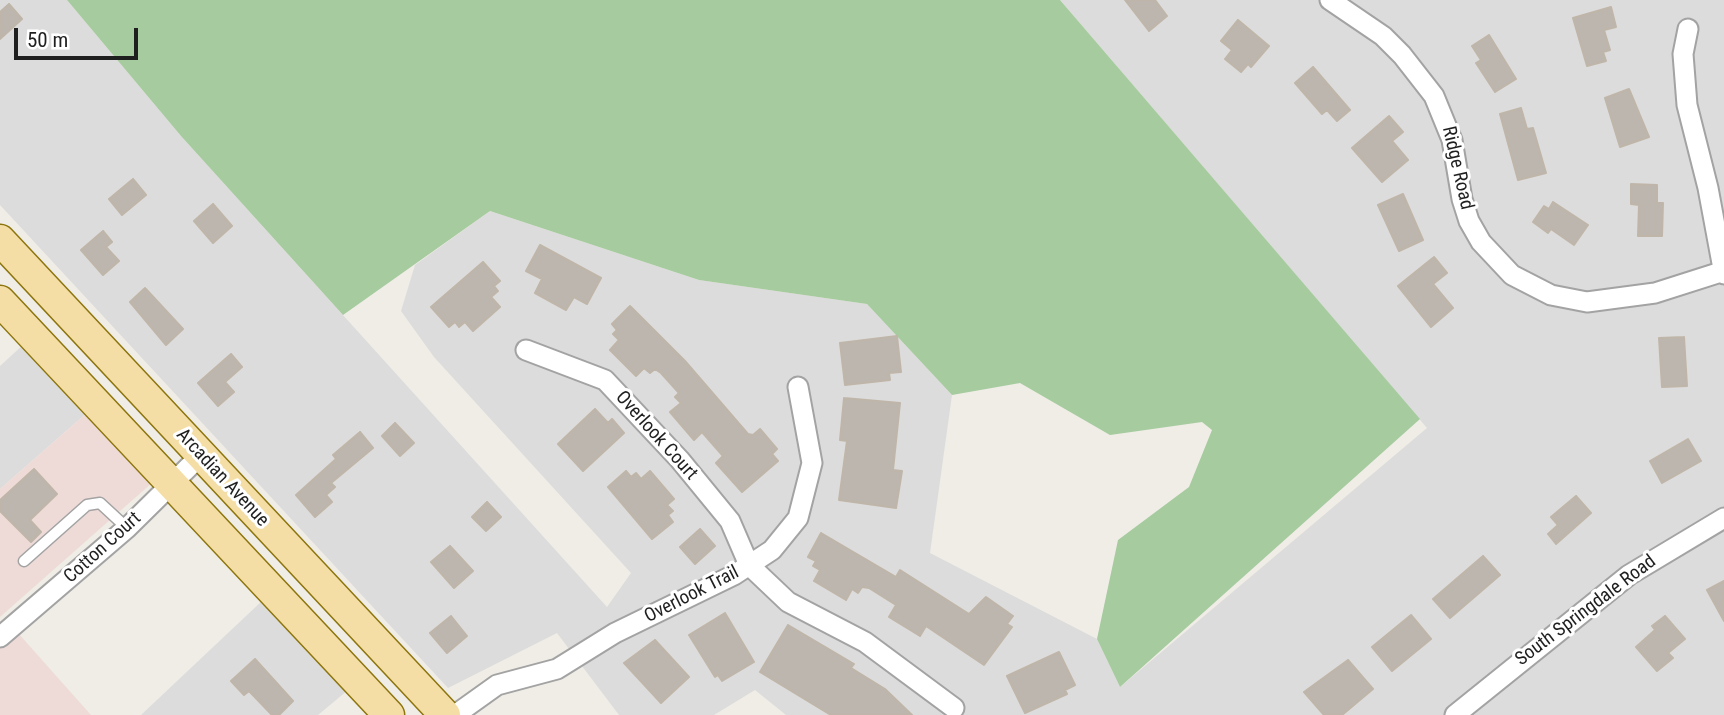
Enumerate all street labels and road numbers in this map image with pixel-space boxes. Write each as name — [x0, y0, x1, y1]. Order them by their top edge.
street label: Ridge Road — [1436, 124, 1478, 212]
street label: Overlook Court — [610, 387, 702, 485]
street label: Arcadian Avenue — [171, 424, 273, 532]
street label: Cotton Court — [60, 507, 146, 589]
street label: South Springdale Road — [1511, 551, 1661, 671]
street label: Overlook Trail — [641, 561, 743, 629]

